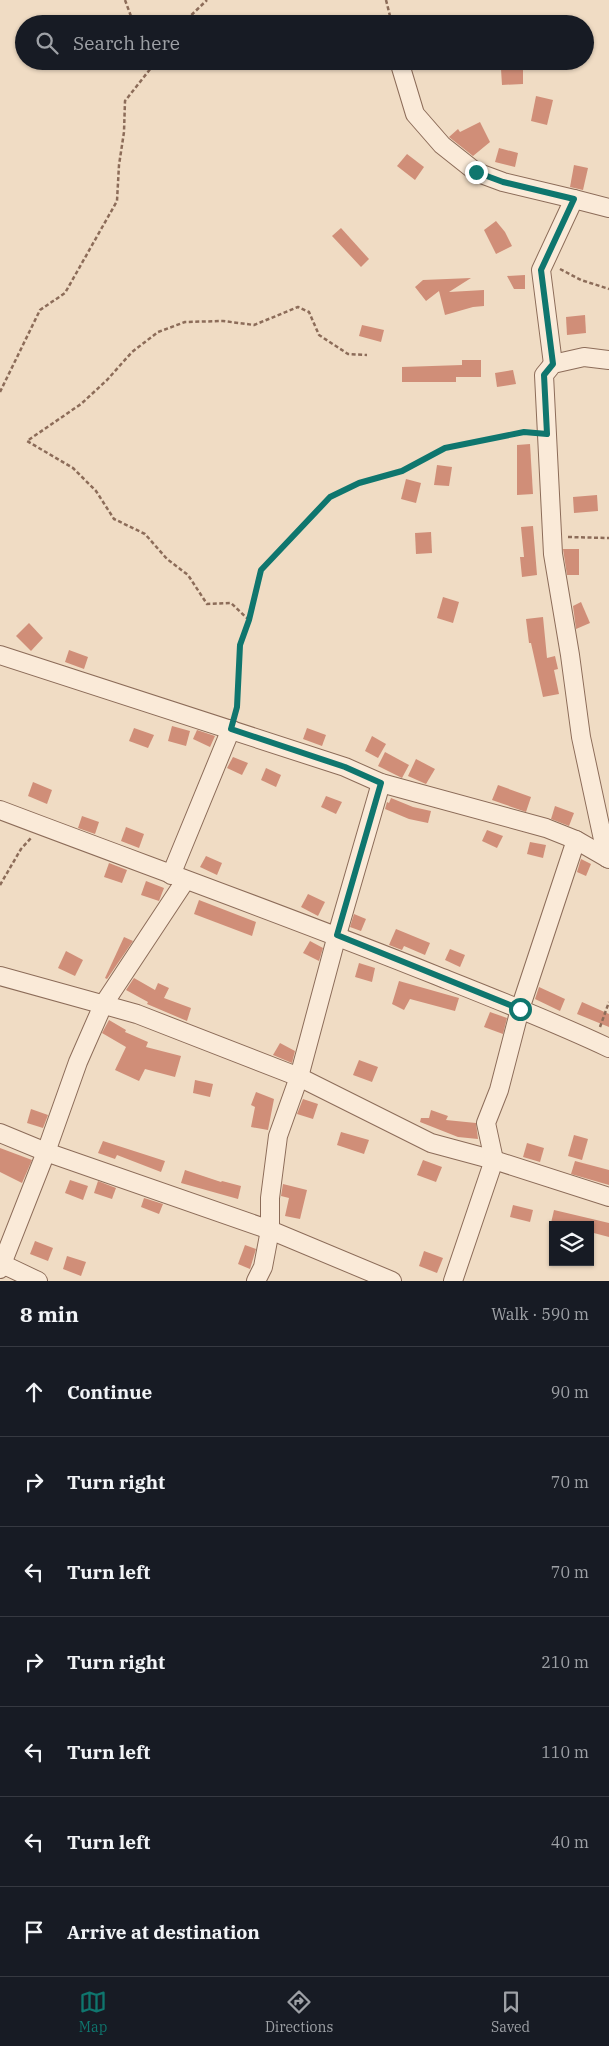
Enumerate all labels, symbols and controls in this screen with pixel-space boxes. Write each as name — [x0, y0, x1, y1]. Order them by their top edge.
search box — [15, 15, 594, 70]
icon: search — [33, 29, 61, 57]
text: Search here — [73, 31, 180, 55]
route end — [465, 161, 488, 184]
route start — [509, 998, 532, 1021]
map controls — [549, 1221, 594, 1266]
button: layers — [549, 1221, 594, 1266]
text: 8 min — [20, 1300, 79, 1328]
text: Walk · 590 m — [491, 1304, 589, 1324]
icon: ahead — [20, 1378, 48, 1406]
text: Continue — [67, 1380, 152, 1404]
text: 90 m — [551, 1382, 589, 1402]
icon: right — [20, 1468, 48, 1496]
text: Turn right — [67, 1470, 165, 1494]
text: 70 m — [551, 1472, 589, 1492]
icon: left — [20, 1558, 48, 1586]
text: Turn left — [67, 1560, 150, 1584]
text: 70 m — [551, 1562, 589, 1582]
icon: right — [20, 1648, 48, 1676]
text: Turn right — [67, 1650, 165, 1674]
text: 210 m — [541, 1652, 589, 1672]
icon: left — [20, 1738, 48, 1766]
text: Turn left — [67, 1740, 150, 1764]
text: 110 m — [541, 1742, 589, 1762]
icon: left — [20, 1828, 48, 1856]
text: Turn left — [67, 1830, 150, 1854]
text: 40 m — [551, 1832, 589, 1852]
icon: arrive — [20, 1918, 48, 1946]
text: Arrive at destination — [67, 1920, 260, 1944]
tab: Map — [79, 1988, 107, 2036]
tab: Directions — [265, 1988, 333, 2036]
tab: Saved — [491, 1988, 530, 2036]

